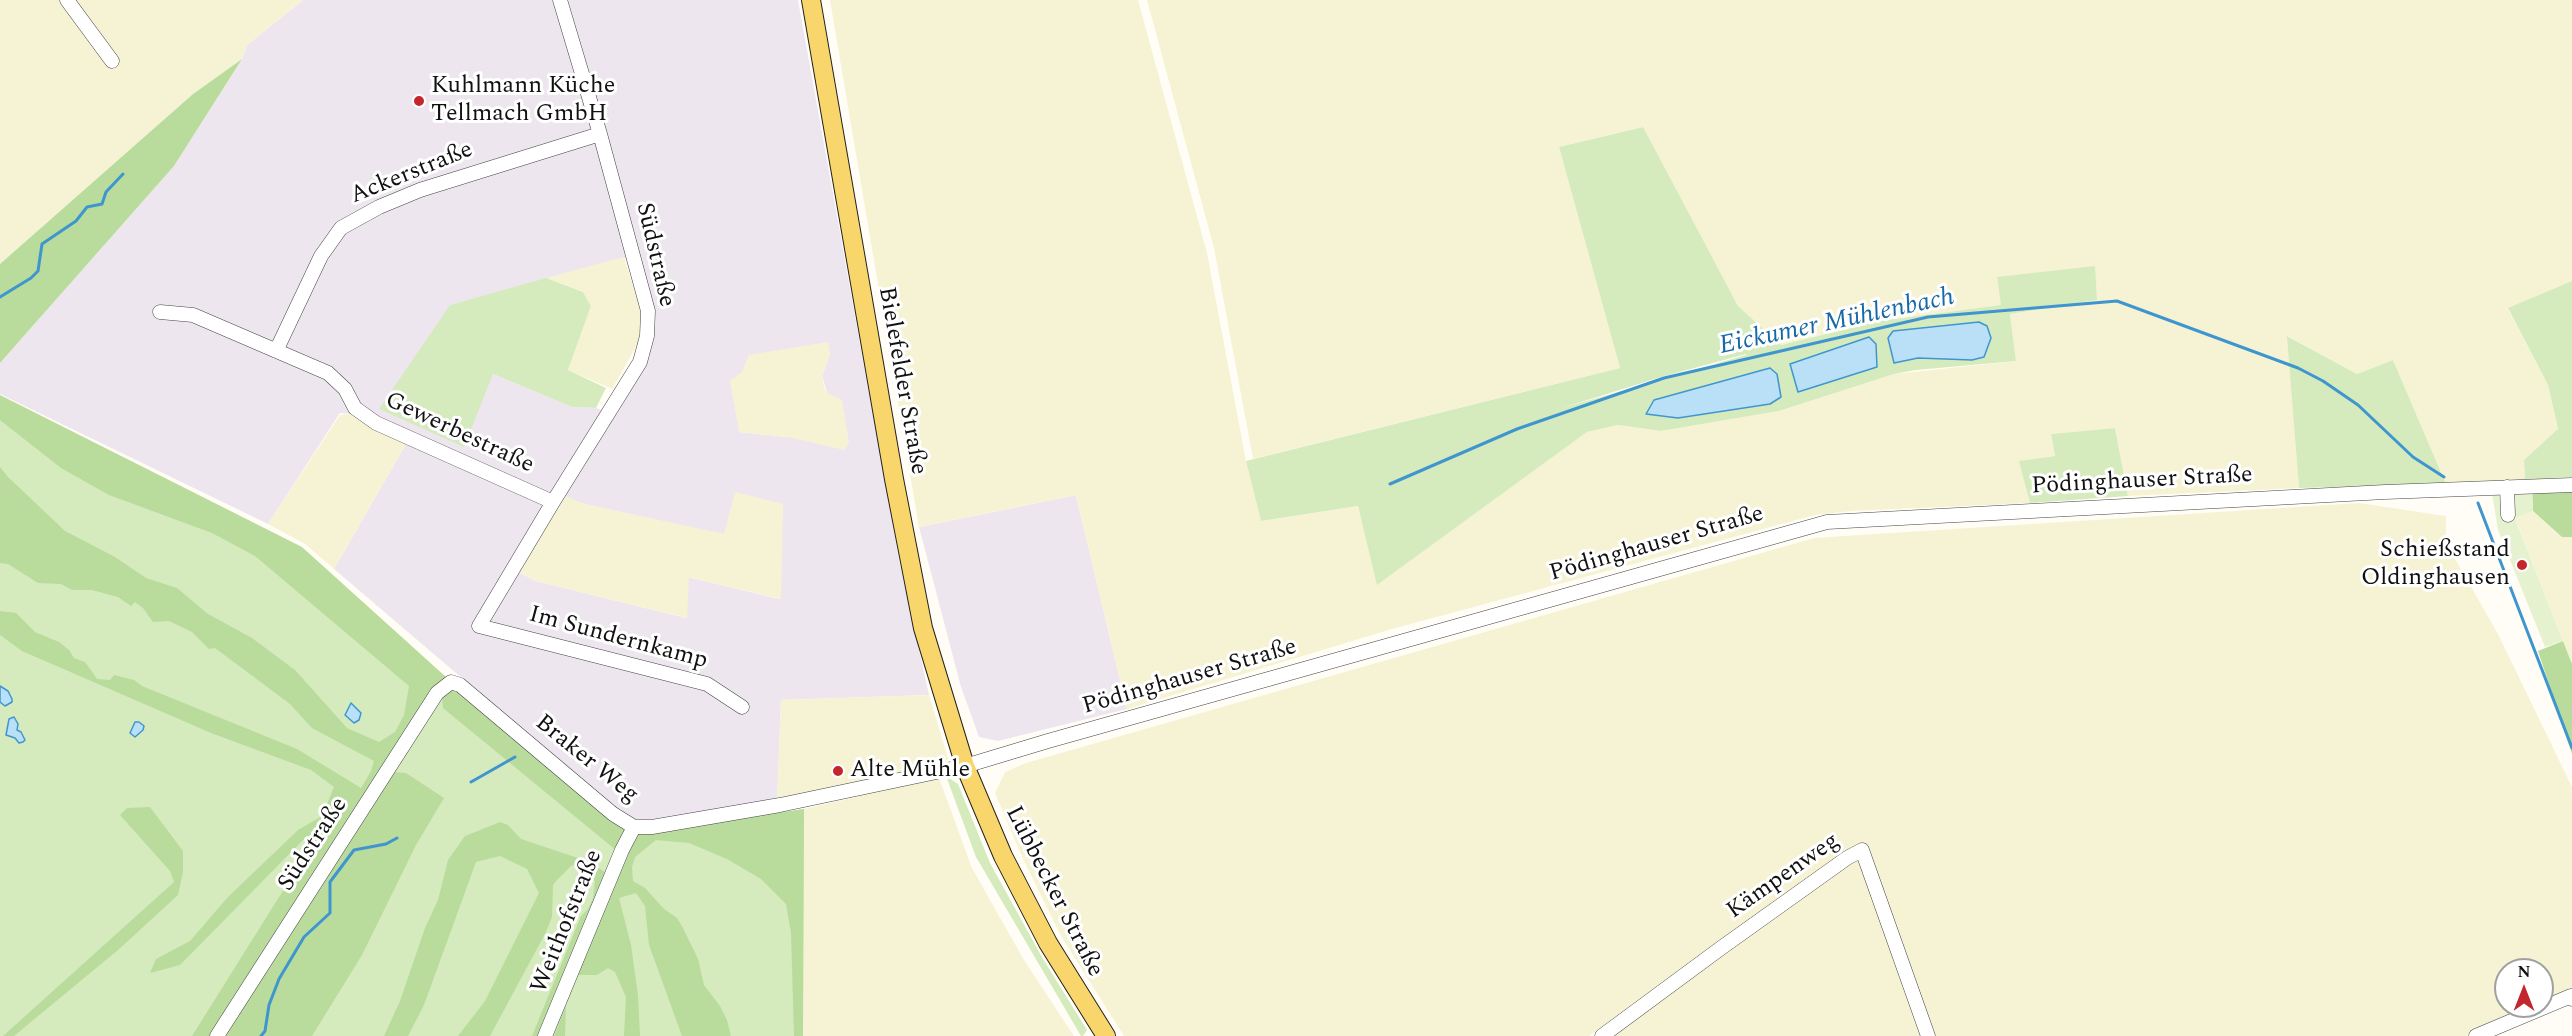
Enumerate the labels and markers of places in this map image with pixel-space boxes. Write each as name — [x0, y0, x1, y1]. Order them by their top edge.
place label: Kuhlmann Küche Tellmach GmbH — [431, 73, 615, 129]
marker: Kuhlmann Küche Tellmach GmbH — [412, 94, 426, 108]
place label: Schießstand Oldinghausen — [2361, 537, 2510, 593]
marker: Schießstand Oldinghausen — [2515, 558, 2529, 572]
place label: Alte Mühle — [850, 757, 970, 785]
marker: Alte Mühle — [831, 764, 845, 778]

